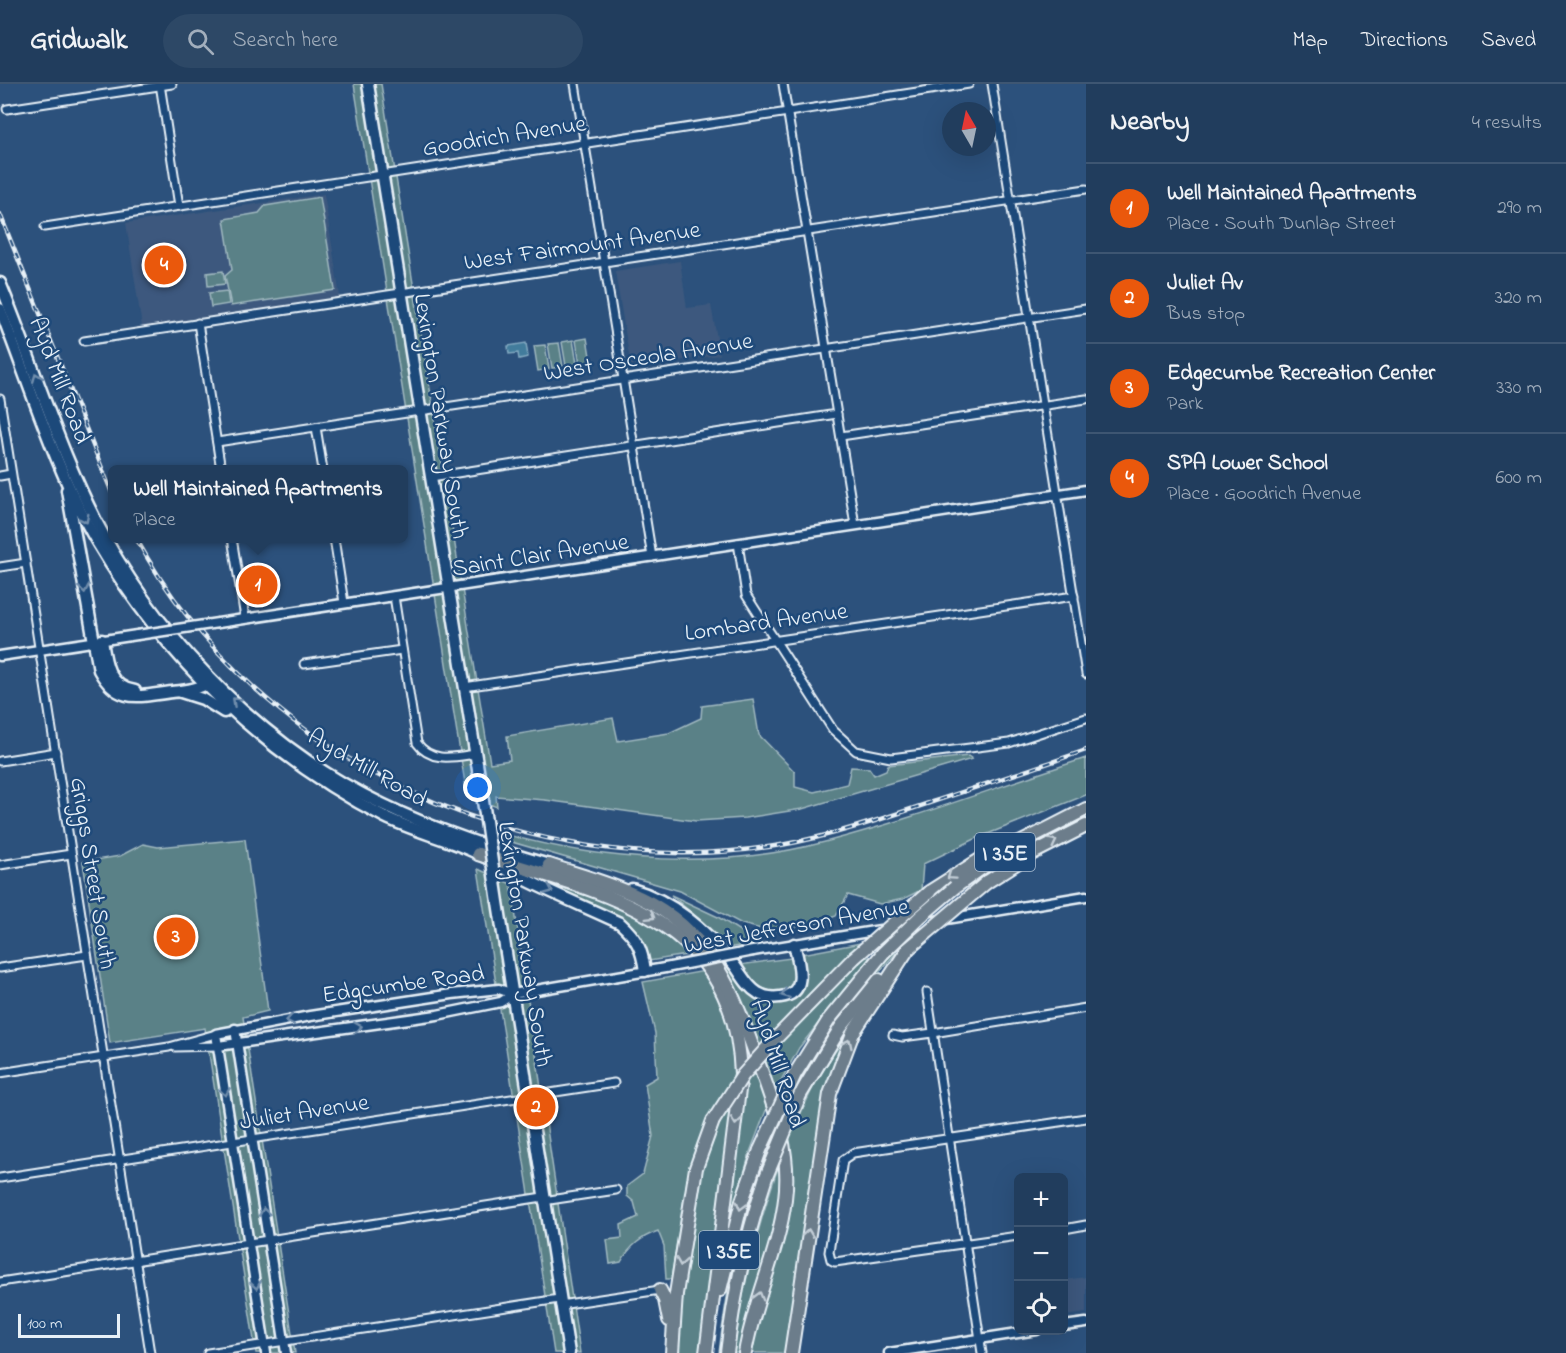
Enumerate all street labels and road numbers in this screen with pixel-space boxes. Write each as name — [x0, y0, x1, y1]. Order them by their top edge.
street label: Goodrich Avenue — [420, 107, 589, 168]
street label: West Fairmount Avenue — [462, 214, 703, 281]
street label: Lexington Parkway South — [402, 291, 476, 542]
street label: Ayd Mill Road — [17, 312, 99, 450]
street label: West Osceola Avenue — [541, 325, 756, 392]
street label: Saint Clair Avenue — [450, 525, 631, 588]
street label: Lombard Avenue — [683, 595, 850, 652]
street label: Ayd Mill Road — [300, 721, 434, 819]
street label: Griggs Street South — [59, 775, 124, 972]
street label: Lexington Parkway South — [486, 819, 560, 1070]
road number: I 35E — [975, 833, 1035, 871]
street label: West Jefferson Avenue — [681, 890, 912, 964]
street label: Edgcumbe Road — [320, 957, 487, 1014]
street label: Ayd Mill Road — [738, 995, 814, 1133]
street label: Juliet Avenue — [237, 1086, 372, 1141]
road number: I 35E — [699, 1231, 759, 1269]

